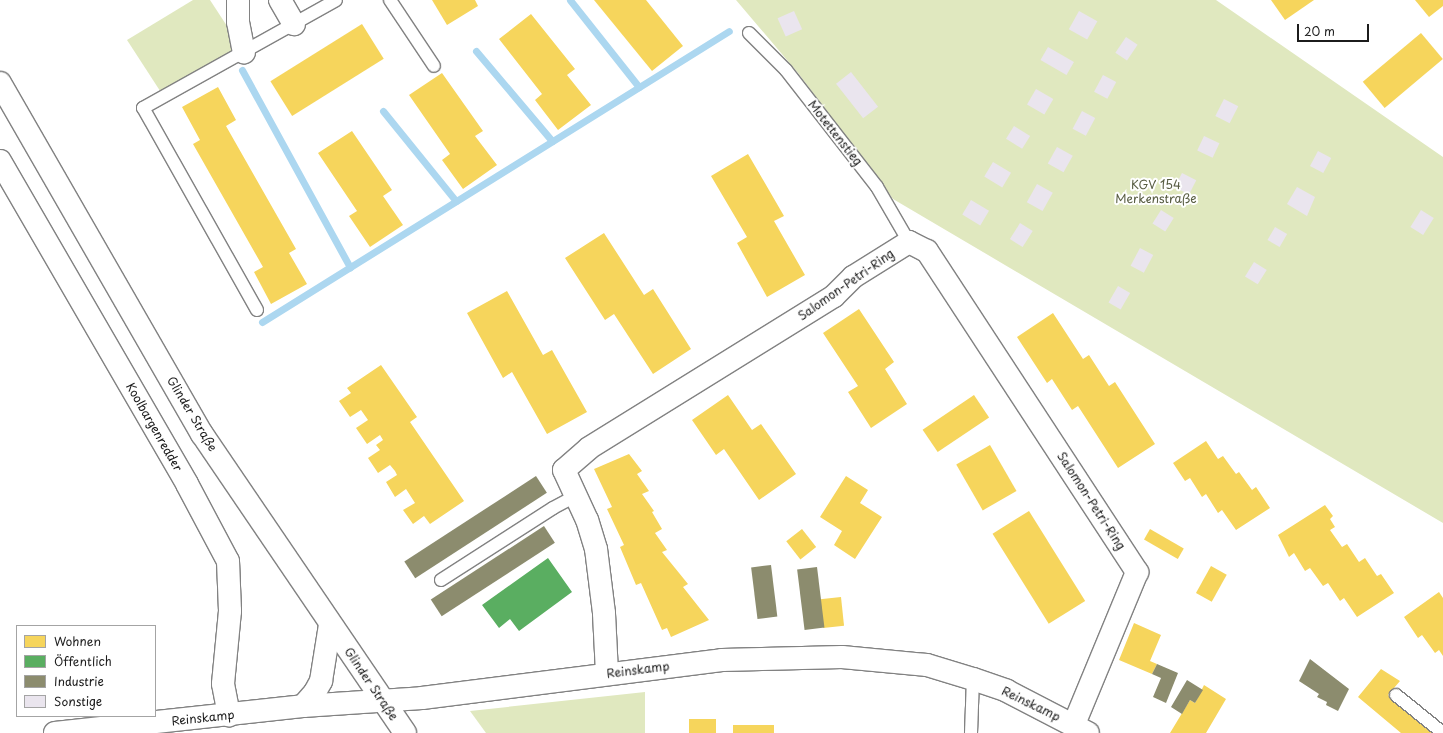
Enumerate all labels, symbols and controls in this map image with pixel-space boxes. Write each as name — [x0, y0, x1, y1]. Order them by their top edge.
scale bar — [1299, 16, 1371, 42]
text: 20 m — [1304, 22, 1335, 40]
street label: Motettenstieg — [805, 97, 865, 169]
park label: KGV 154 Merkenstraße — [1115, 178, 1197, 206]
street label: Salomon-Petri-Ring — [795, 246, 897, 324]
street label: Glinder Straße — [164, 374, 220, 454]
street label: Koolbargenredder — [123, 380, 185, 474]
street label: Salomon-Petri-Ring — [1054, 449, 1128, 553]
legend — [16, 625, 156, 717]
text: Wohnen — [54, 632, 101, 650]
street label: Glinder Straße — [341, 644, 401, 724]
text: Öffentlich — [54, 652, 112, 670]
street label: Reinskamp — [606, 659, 670, 681]
text: Industrie — [54, 672, 104, 690]
street label: Reinskamp — [999, 684, 1063, 724]
text: Sonstige — [54, 692, 102, 710]
street label: Reinskamp — [171, 708, 235, 728]

